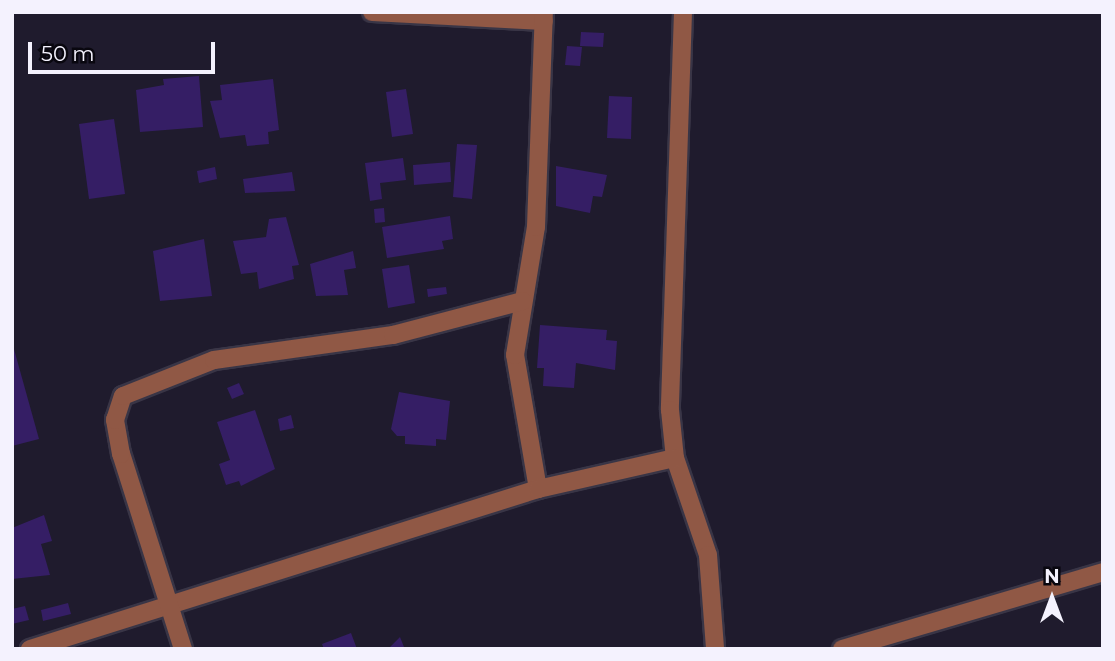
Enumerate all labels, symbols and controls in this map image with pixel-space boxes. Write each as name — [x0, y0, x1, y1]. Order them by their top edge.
scale bar — [32, 28, 219, 72]
text: 50 m — [41, 41, 95, 66]
north arrow — [1017, 563, 1087, 633]
text: N — [1044, 565, 1060, 588]

